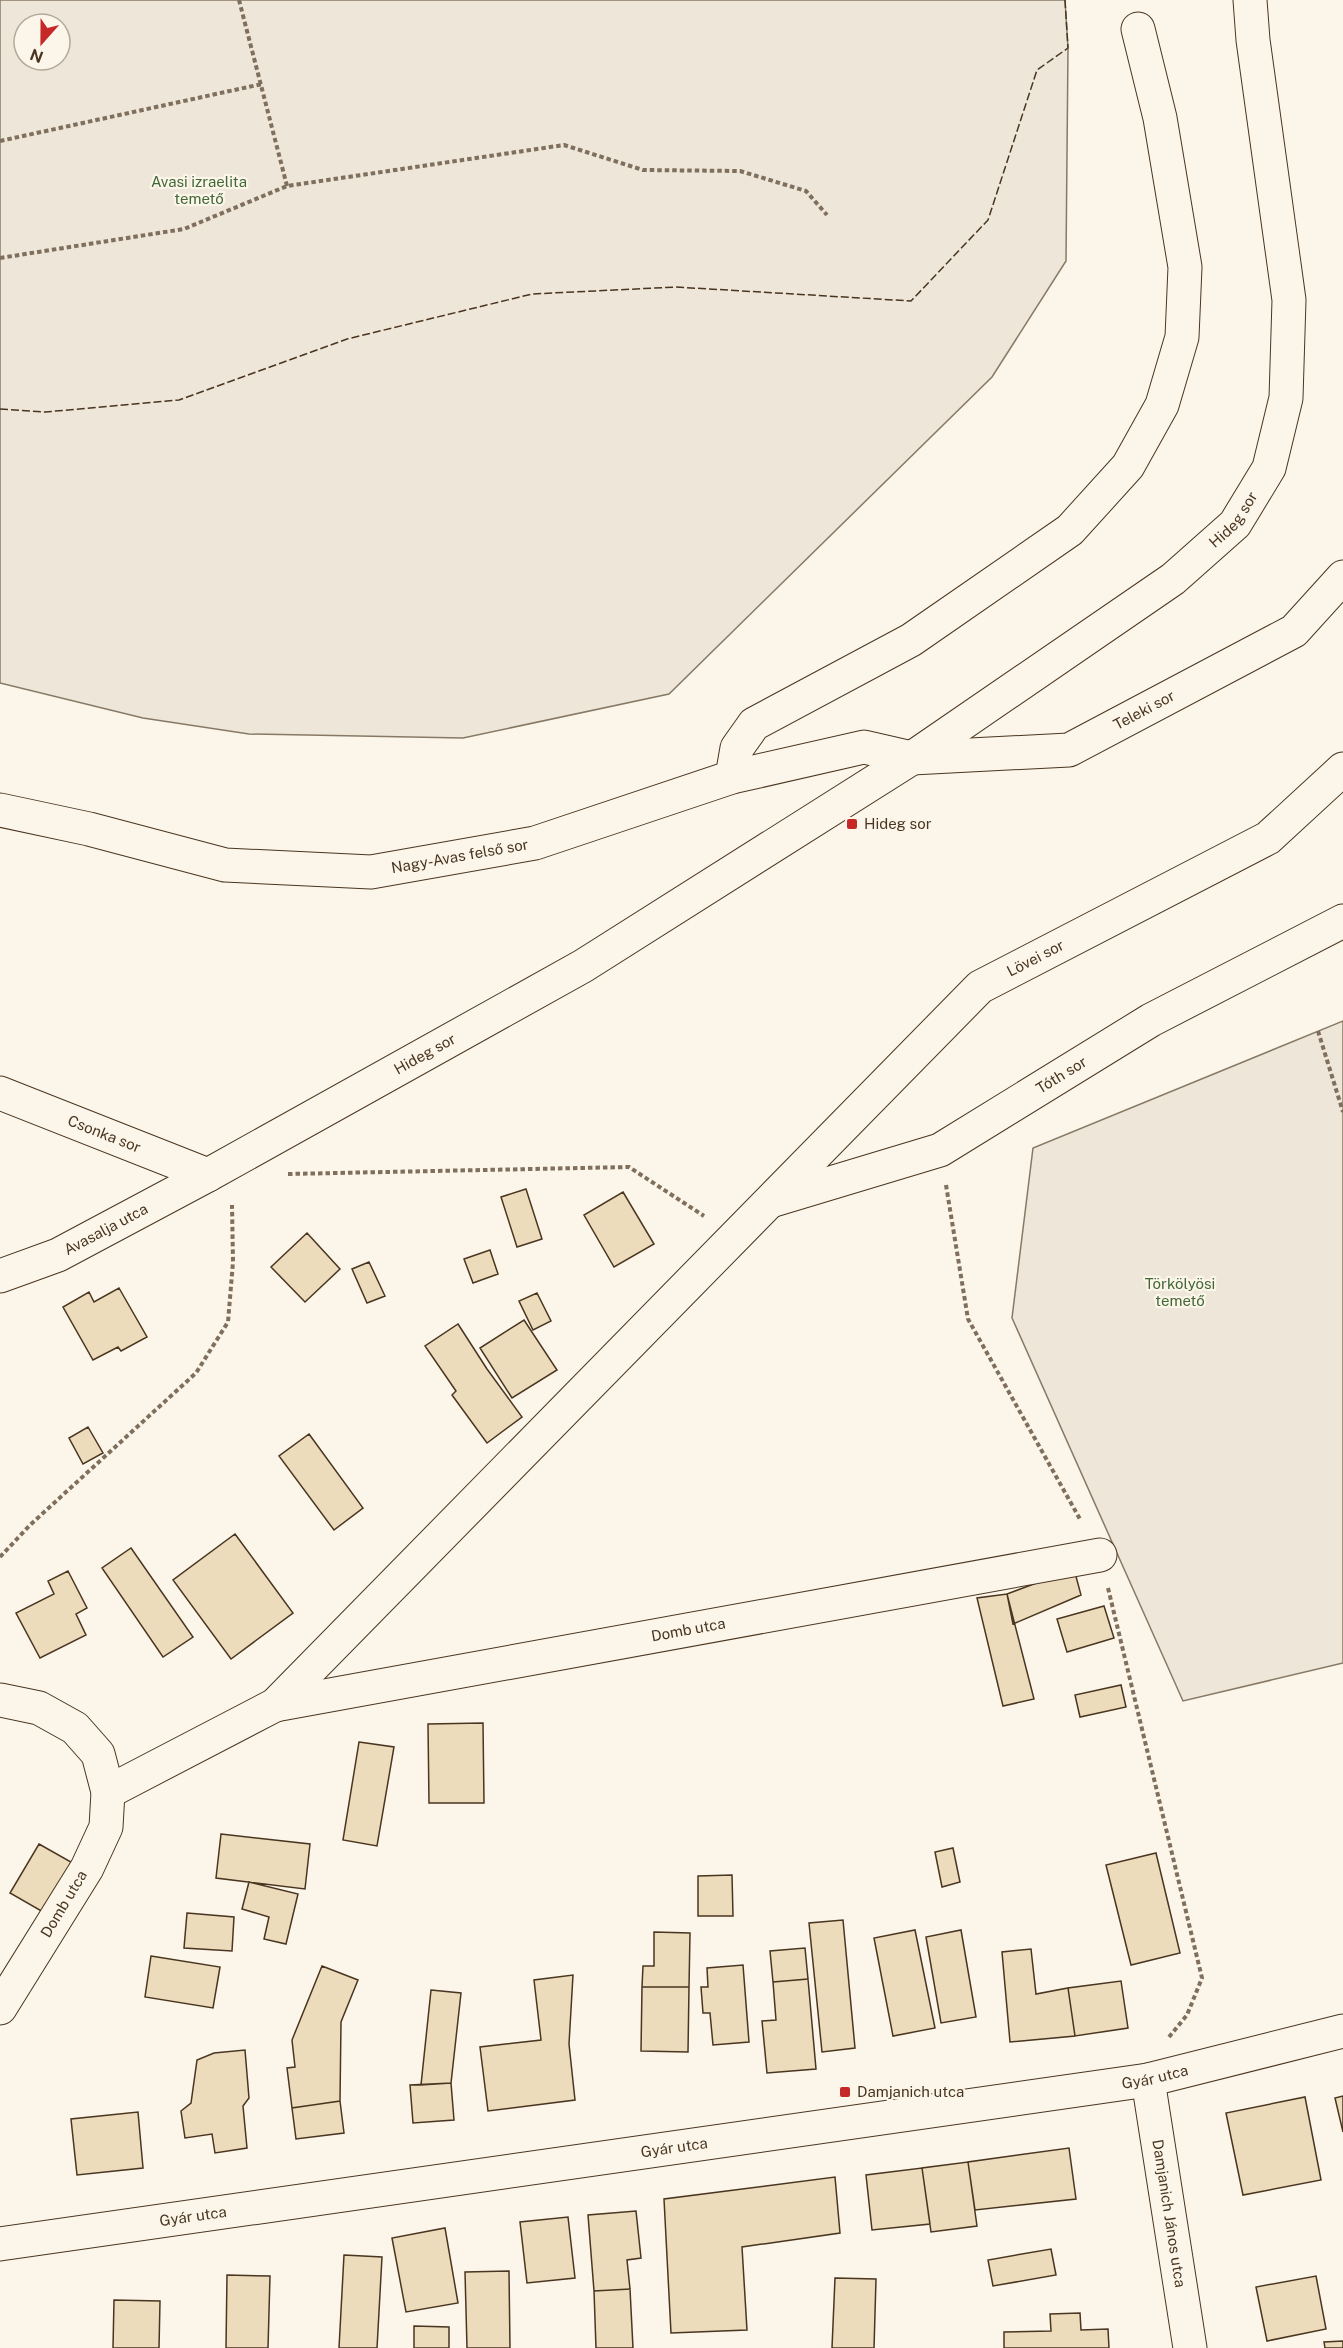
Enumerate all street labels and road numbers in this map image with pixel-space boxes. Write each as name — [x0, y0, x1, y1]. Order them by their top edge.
street label: Hideg sor — [1206, 488, 1261, 551]
street label: Teleki sor — [1110, 687, 1178, 733]
street label: Nagy-Avas felső sor — [390, 835, 530, 876]
street label: Lövei sor — [1004, 936, 1067, 980]
street label: Hideg sor — [391, 1030, 458, 1078]
street label: Tóth sor — [1033, 1053, 1090, 1097]
street label: Csonka sor — [65, 1112, 144, 1156]
street label: Avasalja utca — [61, 1200, 150, 1258]
street label: Domb utca — [650, 1614, 727, 1644]
street label: Domb utca — [37, 1867, 90, 1940]
street label: Gyár utca — [1121, 2061, 1190, 2092]
street label: Gyár utca — [640, 2134, 709, 2160]
street label: Damjanich János utca — [1149, 2138, 1189, 2289]
street label: Gyár utca — [158, 2203, 228, 2229]

